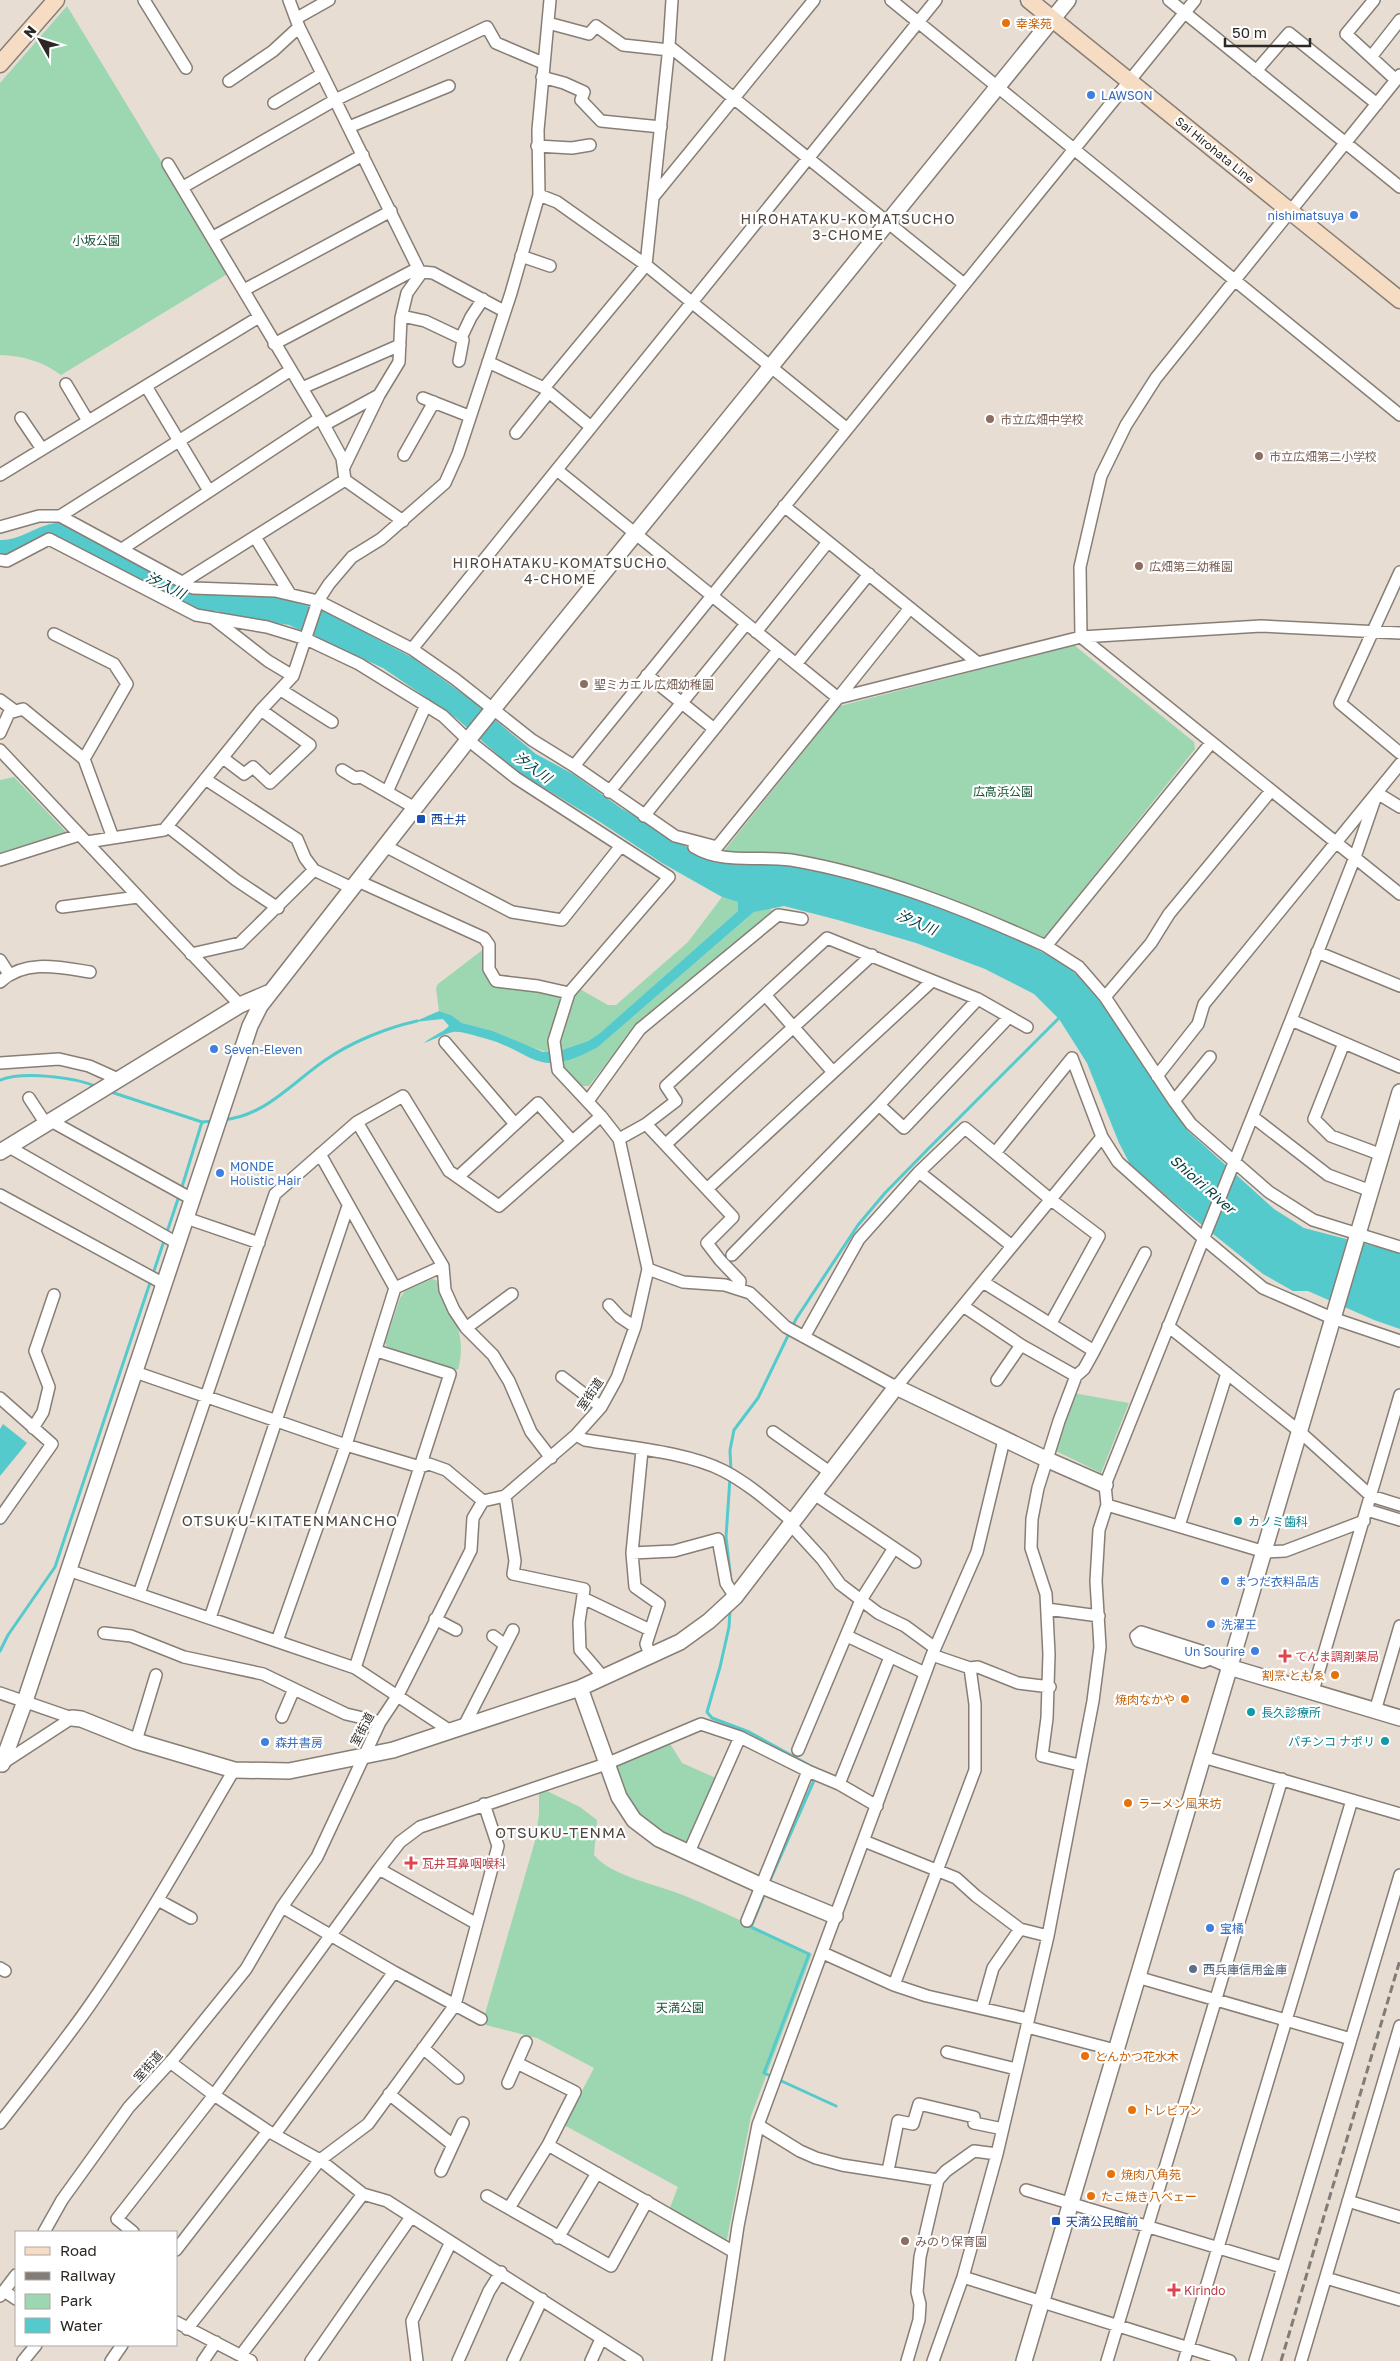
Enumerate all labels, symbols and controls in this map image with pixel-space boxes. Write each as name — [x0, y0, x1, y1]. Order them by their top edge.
north arrow — [15, 15, 65, 65]
scale bar — [1225, 15, 1310, 47]
place label: 幸楽苑 — [1016, 16, 1052, 31]
marker: 幸楽苑 — [1000, 17, 1012, 29]
text: N — [20, 22, 39, 41]
text: 50 m — [1232, 23, 1267, 41]
place label: LAWSON — [1101, 88, 1153, 103]
marker: LAWSON — [1085, 89, 1097, 101]
street label: Sai Hirohata Line — [1172, 113, 1258, 187]
place label: nishimatsuya — [1268, 208, 1344, 223]
marker: nishimatsuya — [1348, 209, 1360, 221]
district label: HIROHATAKU-KOMATSUCHO 3-CHOME — [740, 210, 956, 243]
park label: 小坂公園 — [72, 233, 120, 248]
place label: 市立広畑中学校 — [1000, 412, 1084, 427]
marker: 市立広畑中学校 — [984, 413, 996, 425]
place label: 市立広畑第二小学校 — [1269, 449, 1377, 464]
marker: 市立広畑第二小学校 — [1253, 450, 1265, 462]
district label: HIROHATAKU-KOMATSUCHO 4-CHOME — [452, 554, 668, 587]
place label: 広畑第二幼稚園 — [1149, 559, 1233, 574]
marker: 広畑第二幼稚園 — [1133, 560, 1145, 572]
water label: 汐入川 — [143, 568, 190, 603]
place label: 聖ミカエル広畑幼稚園 — [594, 677, 714, 692]
marker: 聖ミカエル広畑幼稚園 — [578, 678, 590, 690]
water label: 汐入川 — [511, 748, 557, 787]
park label: 広高浜公園 — [973, 784, 1033, 799]
place label: 西土井 — [431, 812, 467, 827]
marker: 西土井 — [415, 813, 427, 825]
water label: 汐入川 — [894, 906, 941, 939]
place label: Seven-Eleven — [224, 1042, 302, 1057]
marker: Seven-Eleven — [208, 1043, 220, 1055]
water label: Shioiri River — [1167, 1151, 1241, 1219]
place label: MONDE Holistic Hair — [230, 1159, 301, 1188]
marker: MONDE Holistic Hair — [214, 1167, 226, 1179]
street label: 室街道 — [574, 1375, 606, 1413]
district label: OTSUKU-KITATENMANCHO — [182, 1511, 398, 1529]
place label: カノミ歯科 — [1248, 1514, 1308, 1529]
marker: カノミ歯科 — [1232, 1515, 1244, 1527]
place label: まつだ衣料品店 — [1235, 1574, 1319, 1589]
marker: まつだ衣料品店 — [1219, 1575, 1231, 1587]
place label: 洗濯王 — [1221, 1617, 1257, 1632]
marker: 洗濯王 — [1205, 1618, 1217, 1630]
place label: Un Sourire — [1184, 1644, 1245, 1659]
marker: Un Sourire — [1249, 1645, 1261, 1657]
place label: てんま調剤薬局 — [1295, 1649, 1379, 1664]
marker: てんま調剤薬局 — [1279, 1650, 1291, 1662]
place label: 割烹 ともゑ — [1262, 1668, 1325, 1683]
marker: 割烹 ともゑ — [1329, 1669, 1341, 1681]
place label: 焼肉なかや — [1115, 1692, 1175, 1707]
marker: 焼肉なかや — [1179, 1693, 1191, 1705]
place label: 長久診療所 — [1261, 1705, 1321, 1720]
marker: 長久診療所 — [1245, 1706, 1257, 1718]
street label: 室街道 — [347, 1710, 377, 1748]
place label: パチンコ ナポリ — [1288, 1734, 1375, 1749]
place label: 森井書房 — [275, 1735, 323, 1750]
marker: パチンコ ナポリ — [1379, 1735, 1391, 1747]
marker: 森井書房 — [259, 1736, 271, 1748]
place label: ラーメン風来坊 — [1138, 1796, 1222, 1811]
marker: ラーメン風来坊 — [1122, 1797, 1134, 1809]
district label: OTSUKU-TENMA — [495, 1823, 627, 1841]
marker: 瓦井耳鼻咽喉科 — [404, 1856, 418, 1870]
place label: 瓦井耳鼻咽喉科 — [422, 1856, 506, 1871]
place label: 宝橘 — [1220, 1921, 1244, 1936]
marker: 宝橘 — [1204, 1922, 1216, 1934]
place label: 西兵庫信用金庫 — [1203, 1962, 1287, 1977]
marker: 西兵庫信用金庫 — [1187, 1963, 1199, 1975]
park label: 天満公園 — [656, 2000, 704, 2015]
street label: 室街道 — [130, 2048, 166, 2084]
place label: とんかつ花水木 — [1095, 2049, 1179, 2064]
marker: とんかつ花水木 — [1079, 2050, 1091, 2062]
place label: トレビアン — [1142, 2103, 1202, 2118]
marker: トレビアン — [1126, 2104, 1138, 2116]
place label: 焼肉八角苑 — [1121, 2167, 1181, 2182]
marker: 焼肉八角苑 — [1105, 2168, 1117, 2180]
place label: たこ焼き八ベェー — [1101, 2189, 1197, 2204]
marker: たこ焼き八ベェー — [1085, 2190, 1097, 2202]
place label: 天満公民館前 — [1066, 2214, 1138, 2229]
marker: 天満公民館前 — [1050, 2215, 1062, 2227]
legend — [15, 2231, 178, 2346]
place label: みのり保育園 — [915, 2234, 987, 2249]
marker: みのり保育園 — [899, 2235, 911, 2247]
text: Road — [60, 2241, 97, 2259]
text: Railway — [60, 2266, 116, 2284]
place label: Kirindo — [1184, 2283, 1225, 2298]
marker: Kirindo — [1168, 2284, 1180, 2296]
text: Park — [60, 2291, 93, 2309]
text: Water — [60, 2316, 103, 2334]

